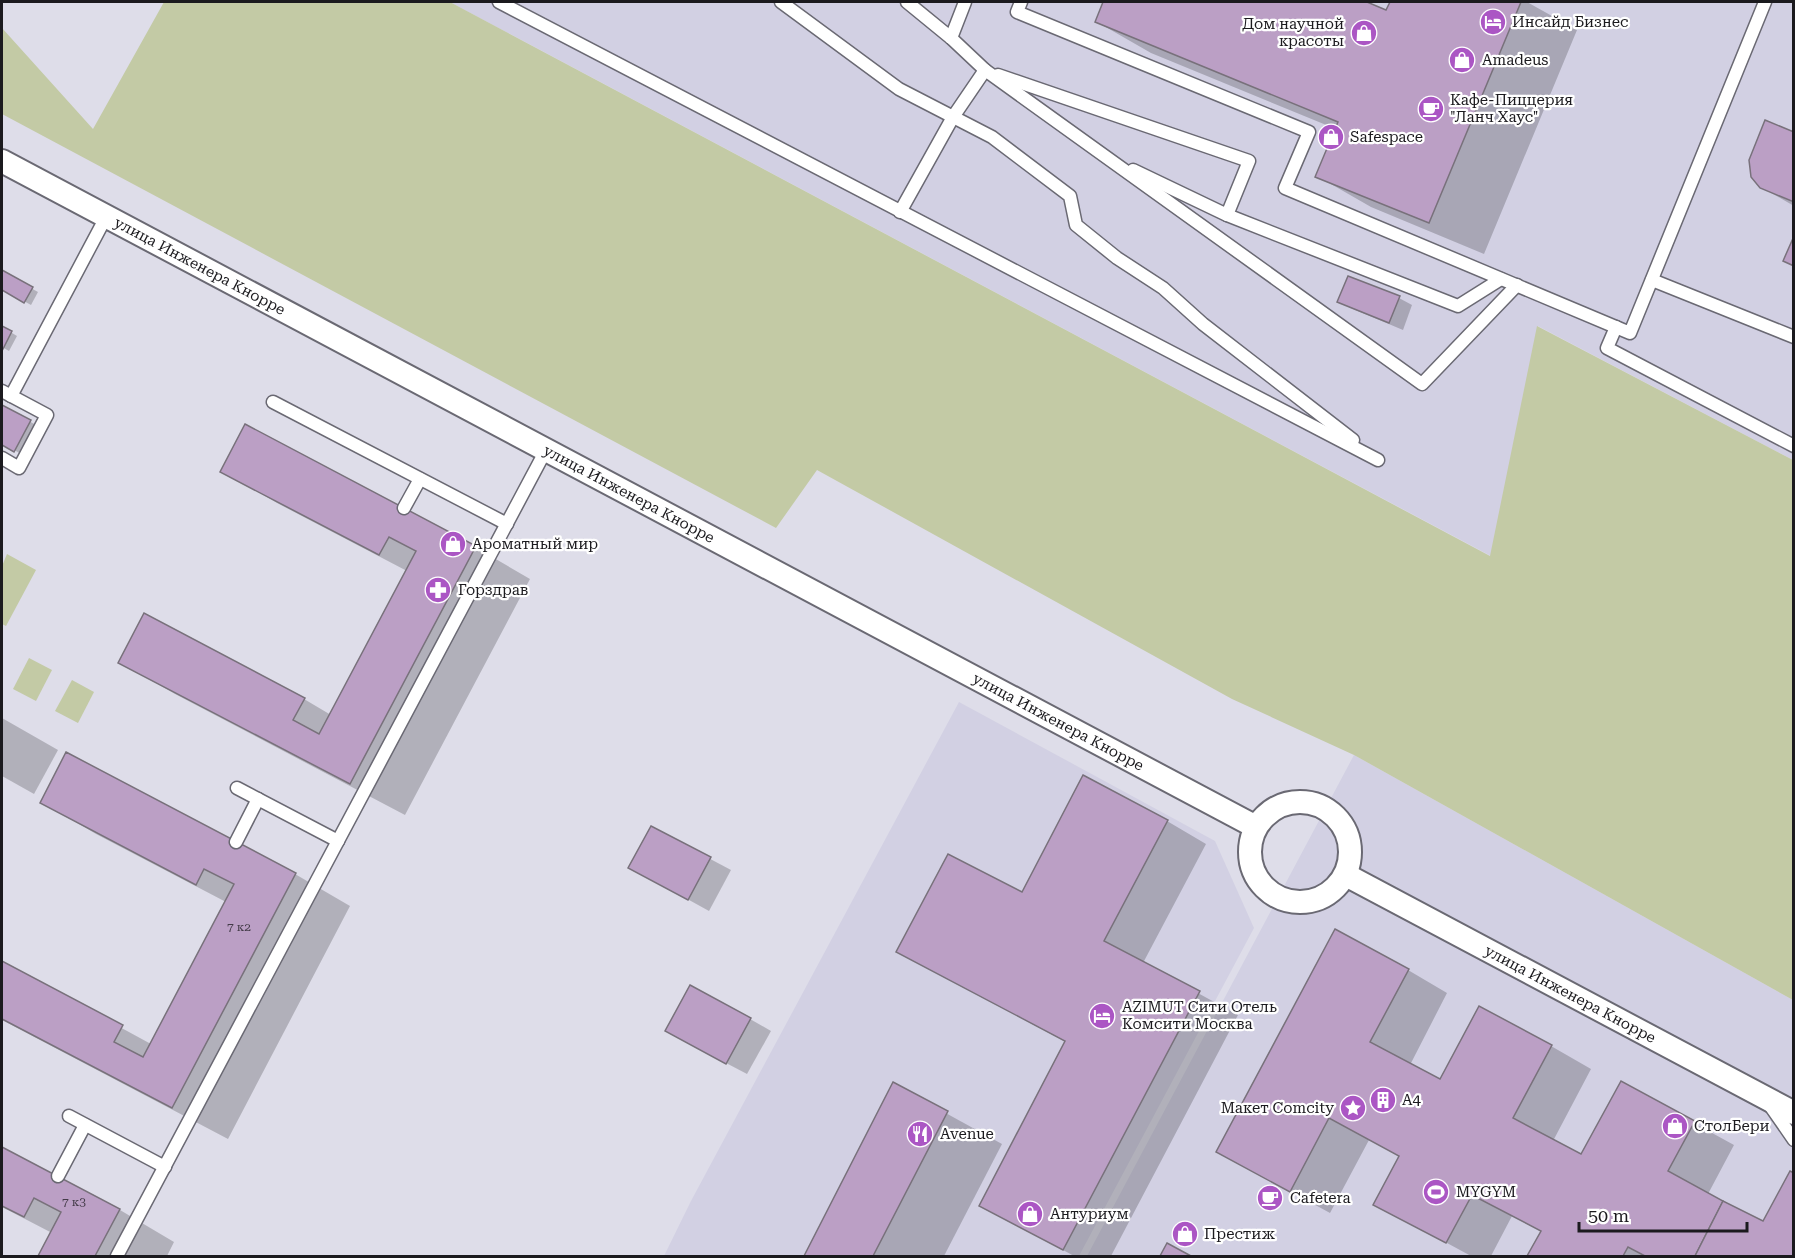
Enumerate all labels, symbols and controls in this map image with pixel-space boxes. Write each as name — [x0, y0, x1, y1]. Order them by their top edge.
hotel icon: Инсайд Бизнес — [1478, 7, 1508, 37]
place label: Инсайд Бизнес — [1512, 13, 1628, 31]
place label: Дом научной красоты — [1242, 15, 1344, 50]
shop icon: Дом научной красоты — [1349, 18, 1379, 48]
shop icon: Amadeus — [1447, 45, 1477, 75]
place label: Amadeus — [1482, 51, 1548, 69]
place label: Кафе-Пиццерия "Ланч Хаус" — [1450, 91, 1573, 126]
cafe icon: Кафе-Пиццерия "Ланч Хаус" — [1416, 94, 1446, 124]
shop icon: Safespace — [1316, 122, 1346, 152]
place label: Safespace — [1350, 128, 1423, 146]
street label: улица Инженера Кнорре — [111, 213, 288, 319]
street label: улица Инженера Кнорре — [540, 441, 718, 547]
shop icon: Ароматный мир — [438, 529, 468, 559]
place label: Ароматный мир — [472, 535, 598, 553]
pharmacy icon: Горздрав — [423, 575, 453, 605]
place label: Горздрав — [458, 581, 528, 599]
street label: улица Инженера Кнорре — [970, 669, 1147, 775]
house number: 7 к2 — [227, 920, 251, 934]
street label: улица Инженера Кнорре — [1482, 941, 1659, 1047]
place label: AZIMUT Сити Отель Комсити Москва — [1122, 998, 1277, 1033]
hotel icon: AZIMUT Сити Отель Комсити Москва — [1087, 1001, 1117, 1031]
building icon: А4 — [1368, 1085, 1398, 1115]
place label: А4 — [1402, 1091, 1421, 1109]
place icon: Макет Comcity — [1338, 1093, 1368, 1123]
place label: Макет Comcity — [1221, 1099, 1334, 1117]
shop icon: СтолБери — [1660, 1111, 1690, 1141]
place label: СтолБери — [1694, 1117, 1770, 1135]
restaurant icon: Avenue — [905, 1119, 935, 1149]
place label: Avenue — [940, 1125, 994, 1143]
sports icon: MYGYM — [1421, 1177, 1451, 1207]
cafe icon: Cafetera — [1255, 1183, 1285, 1213]
place label: MYGYM — [1456, 1183, 1516, 1201]
place label: Cafetera — [1290, 1189, 1351, 1207]
house number: 7 к3 — [62, 1195, 86, 1209]
scale bar — [1579, 1195, 1747, 1233]
shop icon: Антуриум — [1015, 1199, 1045, 1229]
place label: Антуриум — [1050, 1205, 1129, 1223]
text: 50 m — [1588, 1205, 1629, 1226]
shop icon: Престиж — [1170, 1219, 1200, 1249]
place label: Престиж — [1204, 1225, 1275, 1243]

